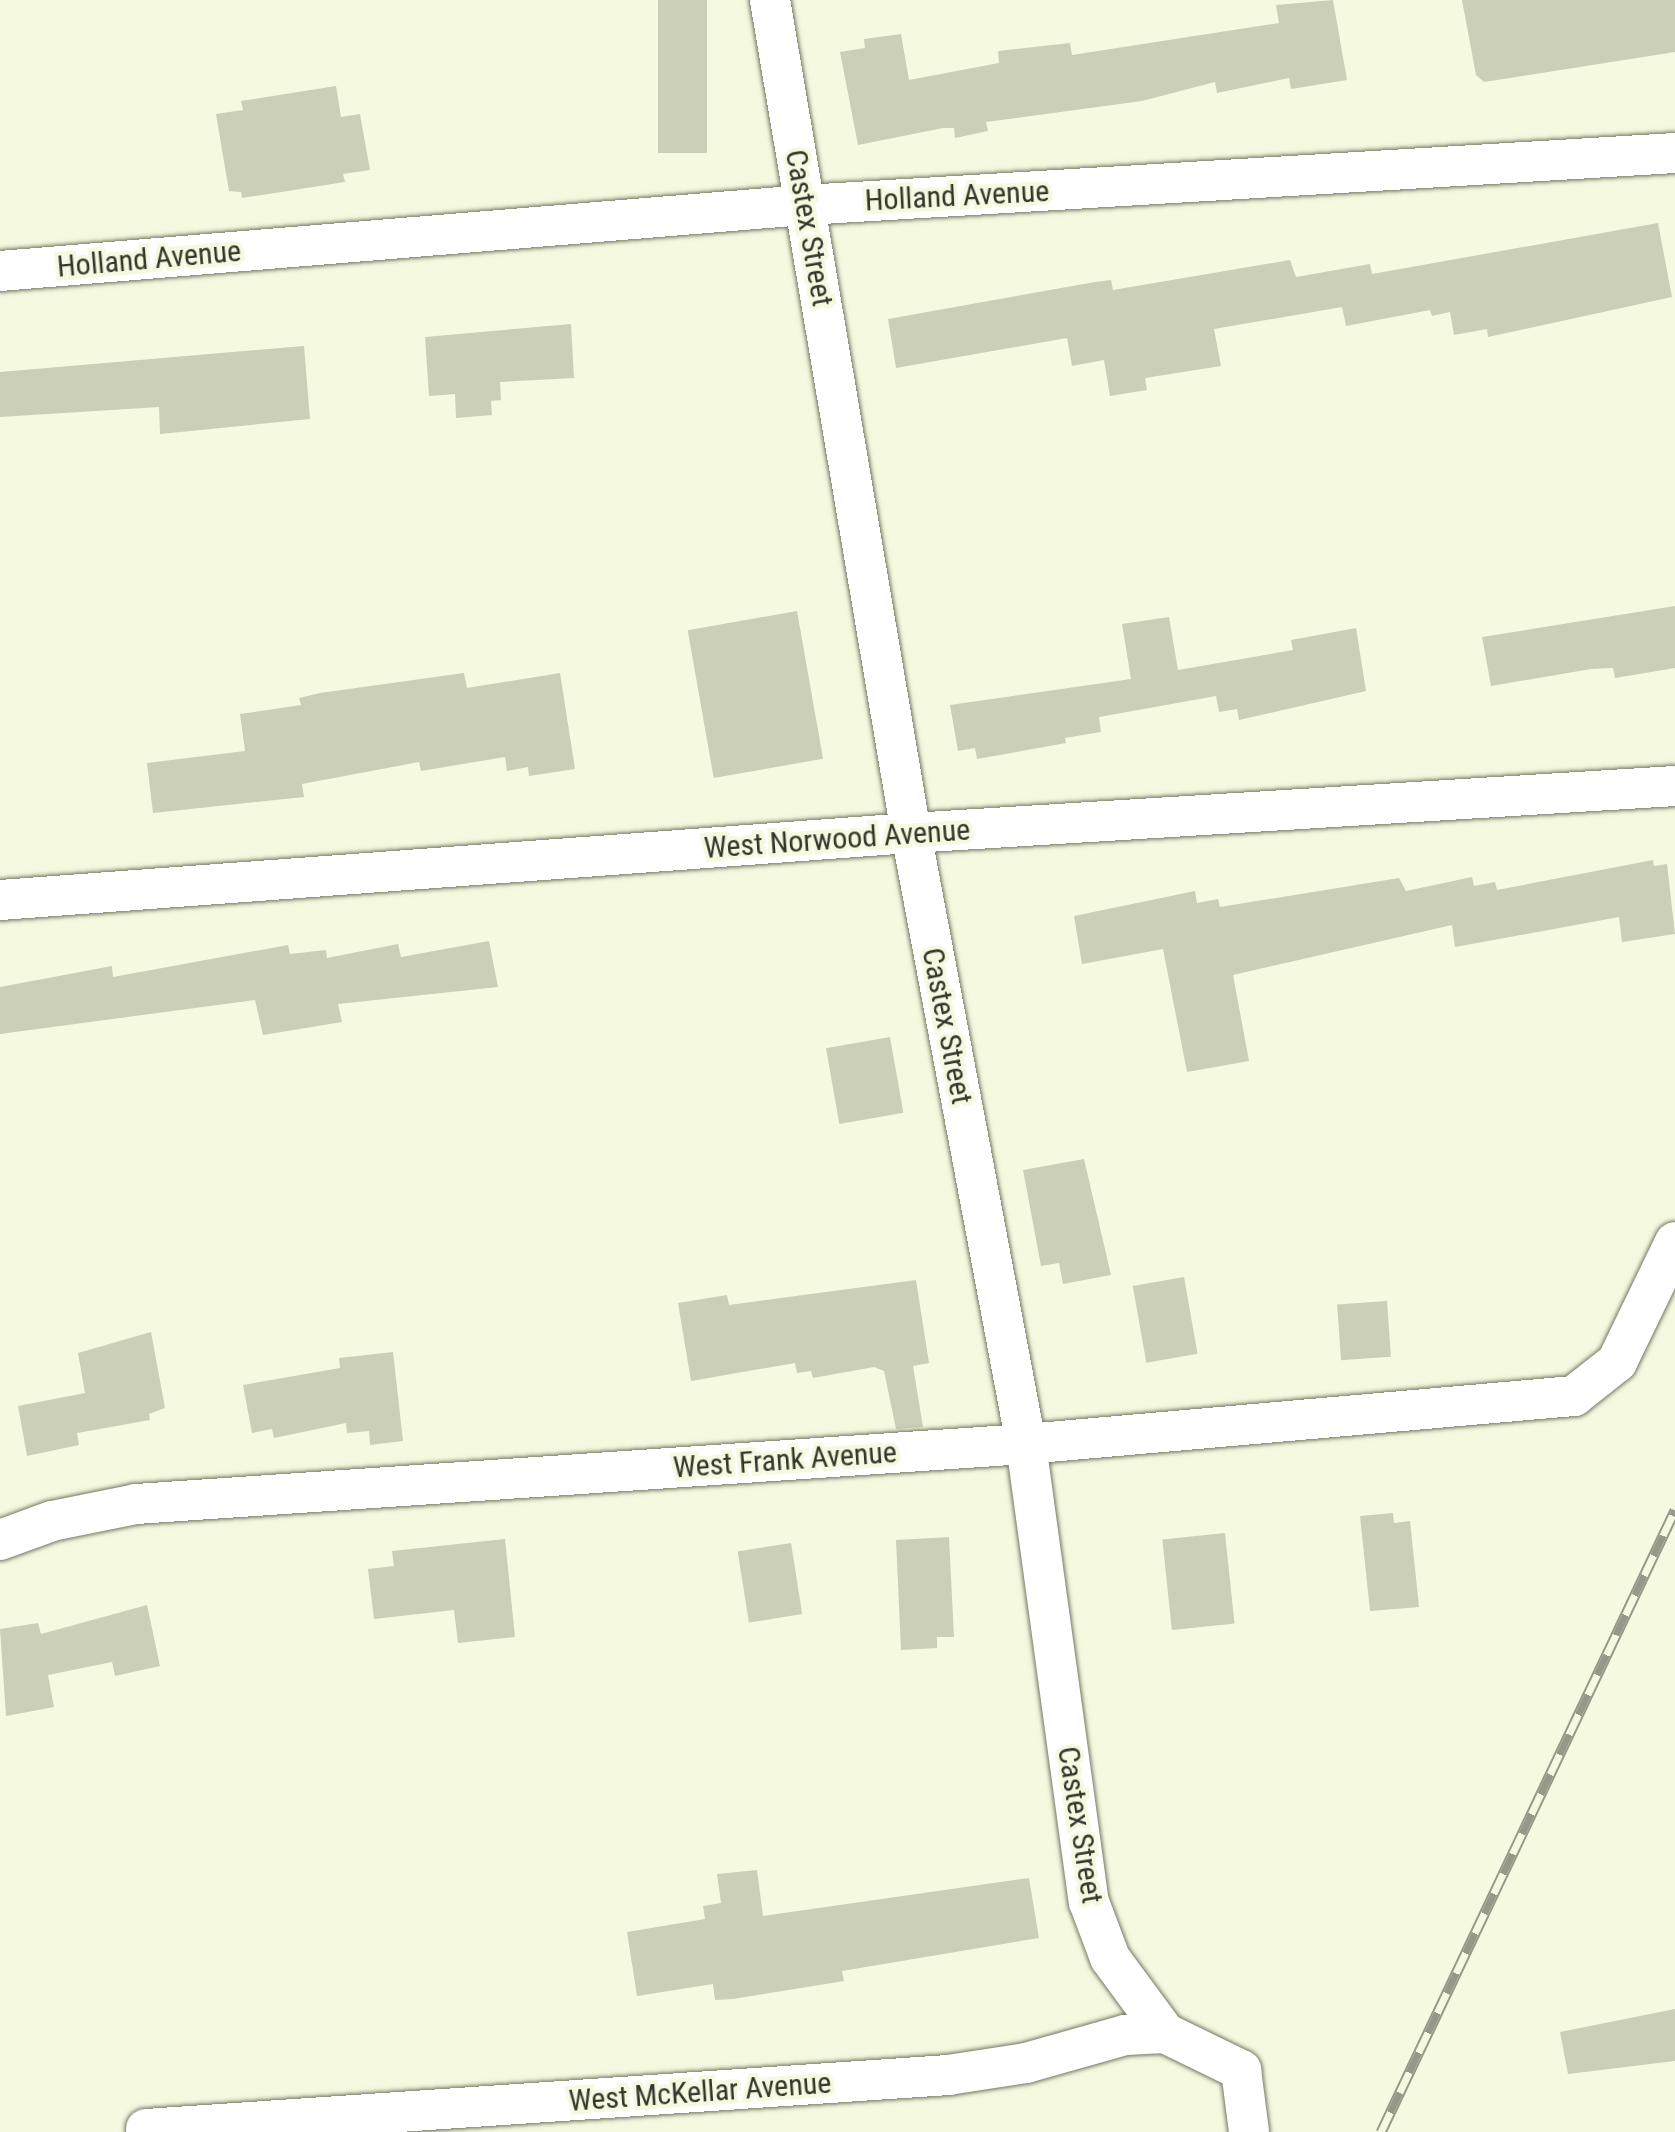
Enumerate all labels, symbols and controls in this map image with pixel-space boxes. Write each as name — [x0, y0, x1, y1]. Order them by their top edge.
street label: Castex Street — [778, 147, 840, 309]
street label: Holland Avenue — [864, 173, 1050, 219]
street label: Holland Avenue — [56, 233, 242, 285]
street label: West Norwood Avenue — [703, 812, 971, 866]
street label: Castex Street — [914, 945, 980, 1107]
street label: West Frank Avenue — [672, 1434, 898, 1486]
street label: Castex Street — [1050, 1744, 1110, 1906]
street label: West McKellar Avenue — [568, 2065, 832, 2119]

